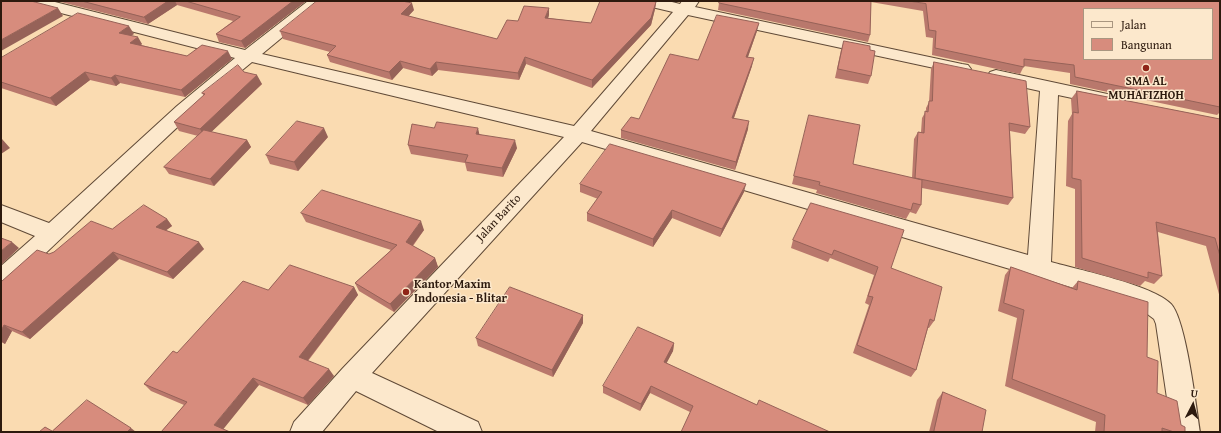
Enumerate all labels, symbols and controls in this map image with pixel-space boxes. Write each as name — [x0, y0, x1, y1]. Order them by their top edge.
legend — [1083, 8, 1213, 60]
text: Jalan — [1121, 16, 1146, 33]
text: Bangunan — [1121, 36, 1172, 53]
marker: SMA AL MUHAFIZHOH — [1141, 63, 1151, 73]
place label: SMA AL MUHAFIZHOH — [1108, 75, 1184, 103]
street label: Jalan Barito — [474, 192, 524, 244]
place label: Kantor Maxim Indonesia - Blitar — [414, 278, 507, 306]
marker: Kantor Maxim Indonesia - Blitar — [401, 287, 411, 297]
north arrow — [1173, 385, 1213, 425]
text: U — [1190, 385, 1199, 401]

